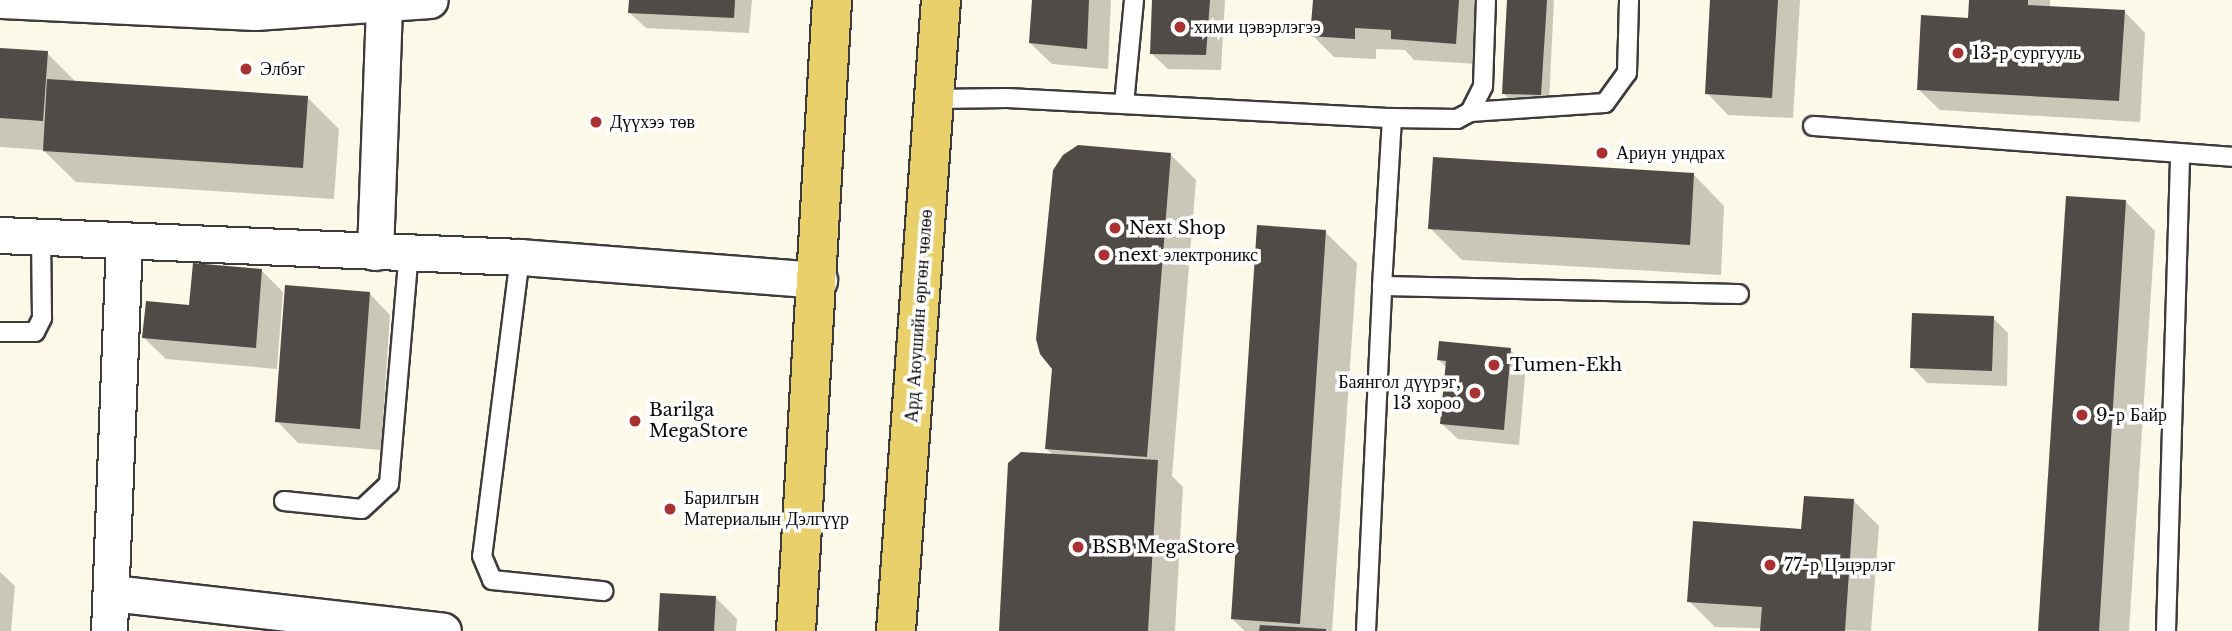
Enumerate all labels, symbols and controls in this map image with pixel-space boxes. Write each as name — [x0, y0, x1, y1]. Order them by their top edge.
place label: хими цэвэрлэгээ — [1194, 16, 1321, 38]
marker: хими цэвэрлэгээ — [1172, 19, 1188, 35]
place label: 13-р сургууль — [1972, 42, 2081, 64]
marker: 13-р сургууль — [1950, 45, 1966, 61]
place label: Элбэг — [260, 58, 305, 80]
marker: Элбэг — [238, 61, 254, 77]
place label: Дүүхээ төв — [610, 111, 695, 133]
marker: Дүүхээ төв — [588, 114, 604, 130]
place label: Ариун ундрах — [1616, 142, 1725, 164]
marker: Ариун ундрах — [1594, 145, 1610, 161]
street label: Ард Аюушийн өргөн чөлөө — [901, 209, 937, 423]
place label: Next Shop — [1129, 217, 1226, 239]
marker: Next Shop — [1107, 220, 1123, 236]
place label: next электроникс — [1118, 244, 1258, 266]
marker: next электроникс — [1096, 247, 1112, 263]
place label: Tumen-Ekh — [1510, 354, 1622, 376]
marker: Tumen-Ekh — [1484, 355, 1504, 375]
place label: Баянгол дүүрэг, 13 хороо — [1338, 372, 1461, 414]
marker: Баянгол дүүрэг, 13 хороо — [1467, 385, 1483, 401]
place label: Barilga MegaStore — [649, 400, 748, 442]
place label: 9-р Байр — [2096, 404, 2167, 426]
marker: 9-р Байр — [2074, 407, 2090, 423]
marker: Barilga MegaStore — [627, 413, 643, 429]
place label: Барилгын Материалын Дэлгүүр — [684, 488, 849, 530]
marker: Барилгын Материалын Дэлгүүр — [662, 501, 678, 517]
place label: BSB MegaStore — [1092, 536, 1235, 558]
marker: BSB MegaStore — [1070, 539, 1086, 555]
place label: 77-р Цэцэрлэг — [1784, 554, 1895, 576]
marker: 77-р Цэцэрлэг — [1762, 557, 1778, 573]

